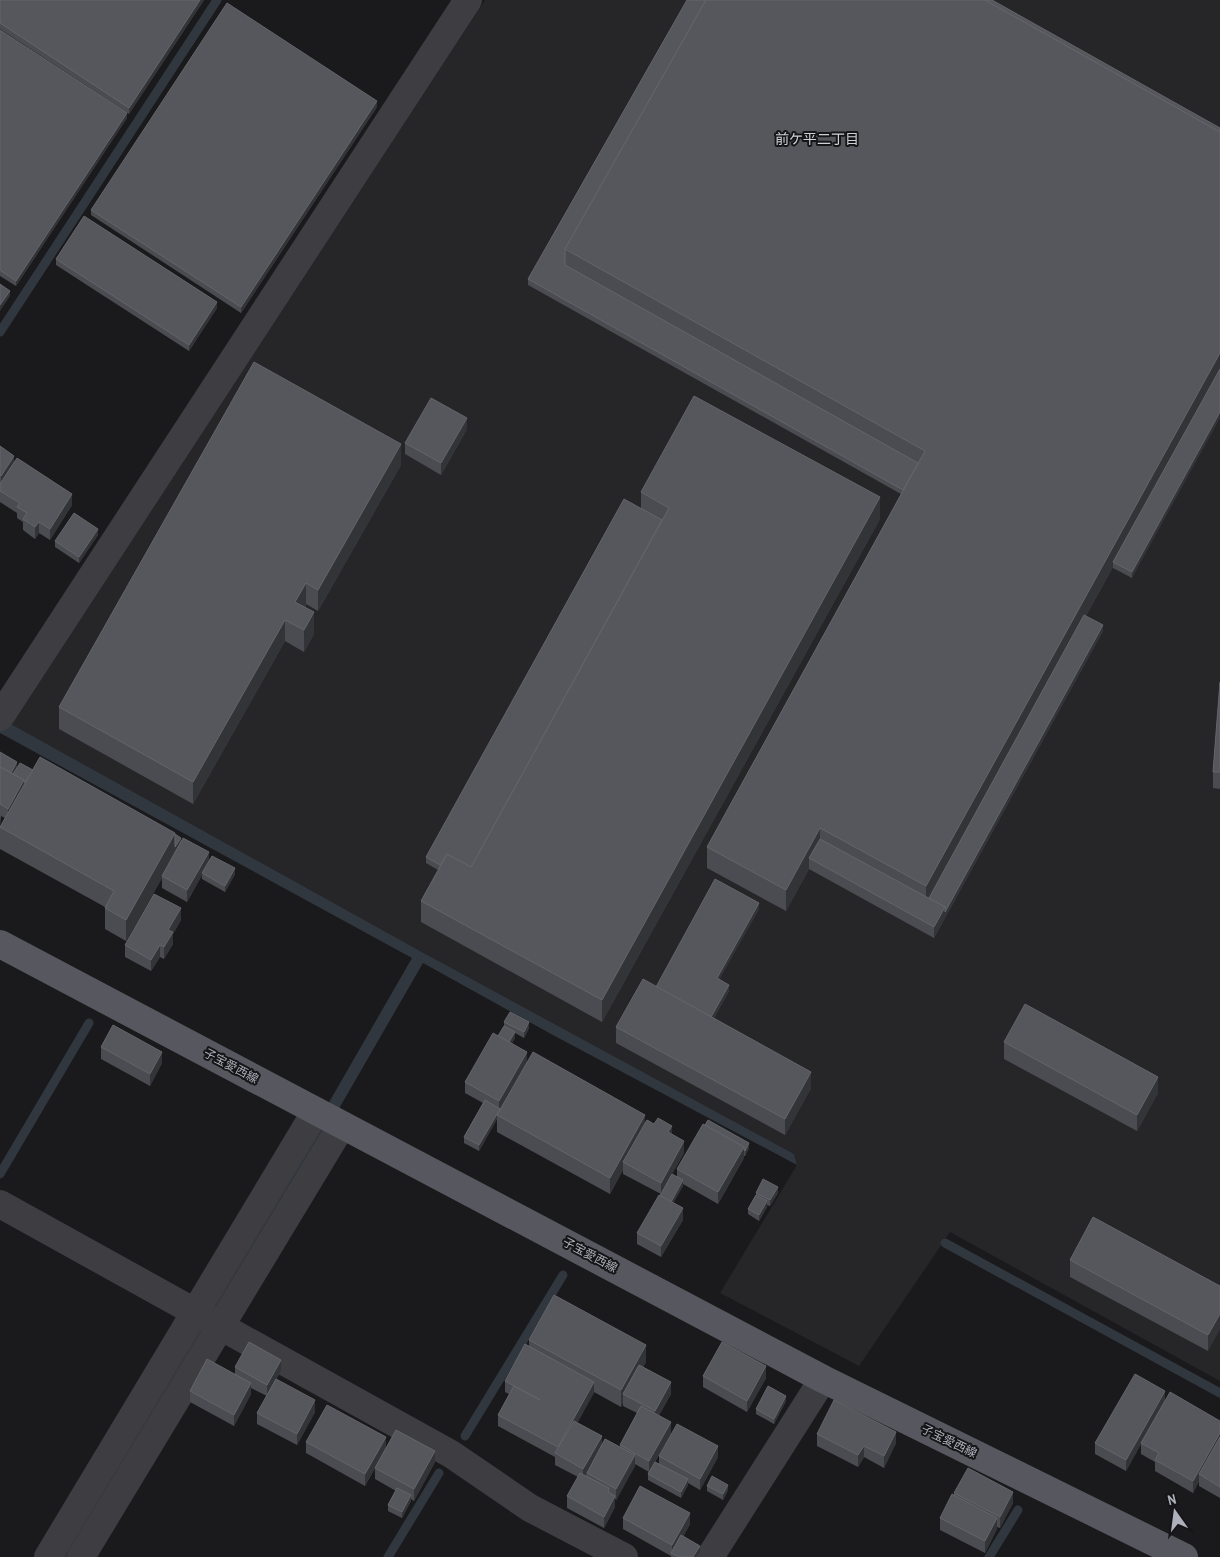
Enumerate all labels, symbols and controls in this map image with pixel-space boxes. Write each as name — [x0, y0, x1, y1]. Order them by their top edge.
district label: 前ケ平二丁目 — [775, 130, 859, 148]
street label: 子宝愛西線 — [201, 1045, 261, 1087]
street label: 子宝愛西線 — [560, 1234, 620, 1276]
street label: 子宝愛西線 — [919, 1421, 979, 1461]
north arrow — [1150, 1487, 1200, 1537]
text: N — [1166, 1490, 1178, 1509]

